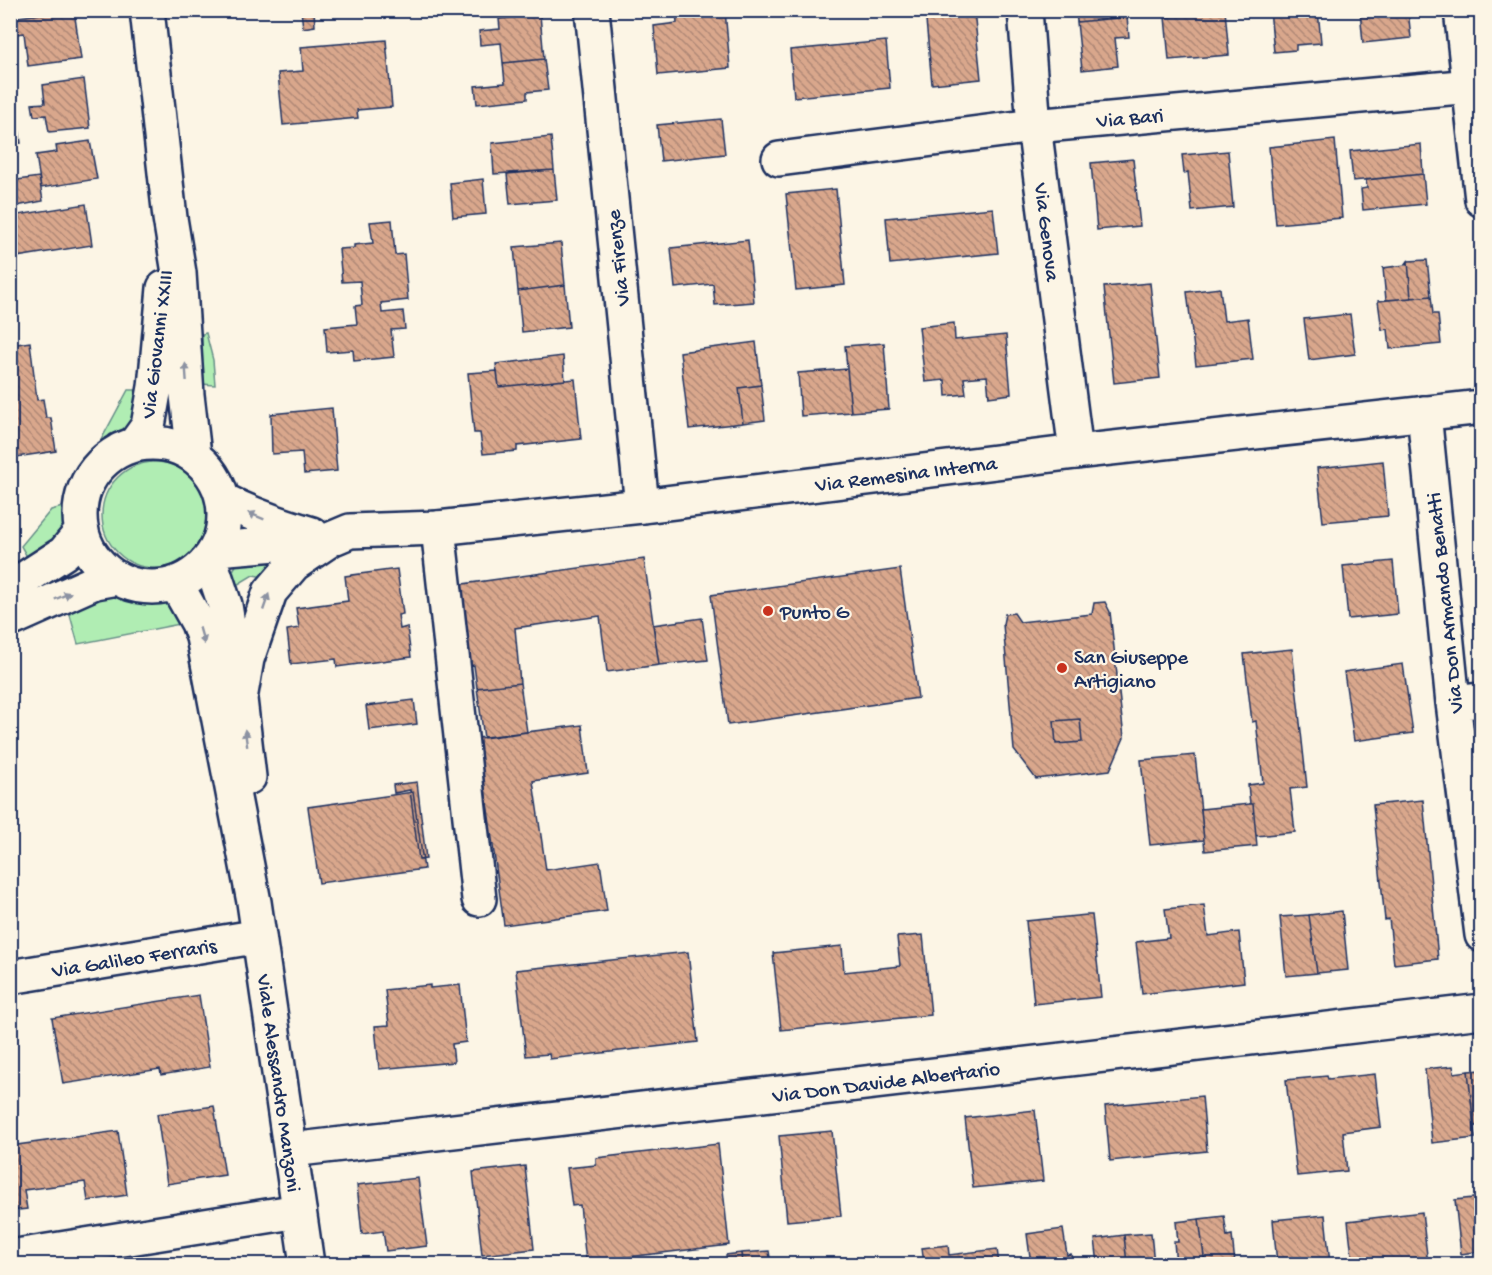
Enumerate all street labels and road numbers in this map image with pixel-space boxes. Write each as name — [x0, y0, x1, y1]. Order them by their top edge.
street label: Via Bari — [1095, 105, 1165, 136]
street label: Via Genova — [1026, 181, 1063, 284]
street label: Via Firenze — [603, 207, 638, 308]
street label: Via Giovanni XXIII — [138, 269, 181, 421]
street label: Via Remesina Interna — [813, 453, 1000, 500]
street label: Via Don Armando Benatti — [1423, 491, 1472, 715]
street label: Via Galileo Ferraris — [50, 935, 220, 986]
street label: Viale Alessandro Manzoni — [249, 972, 304, 1194]
street label: Via Don Davide Albertario — [770, 1058, 1002, 1111]

